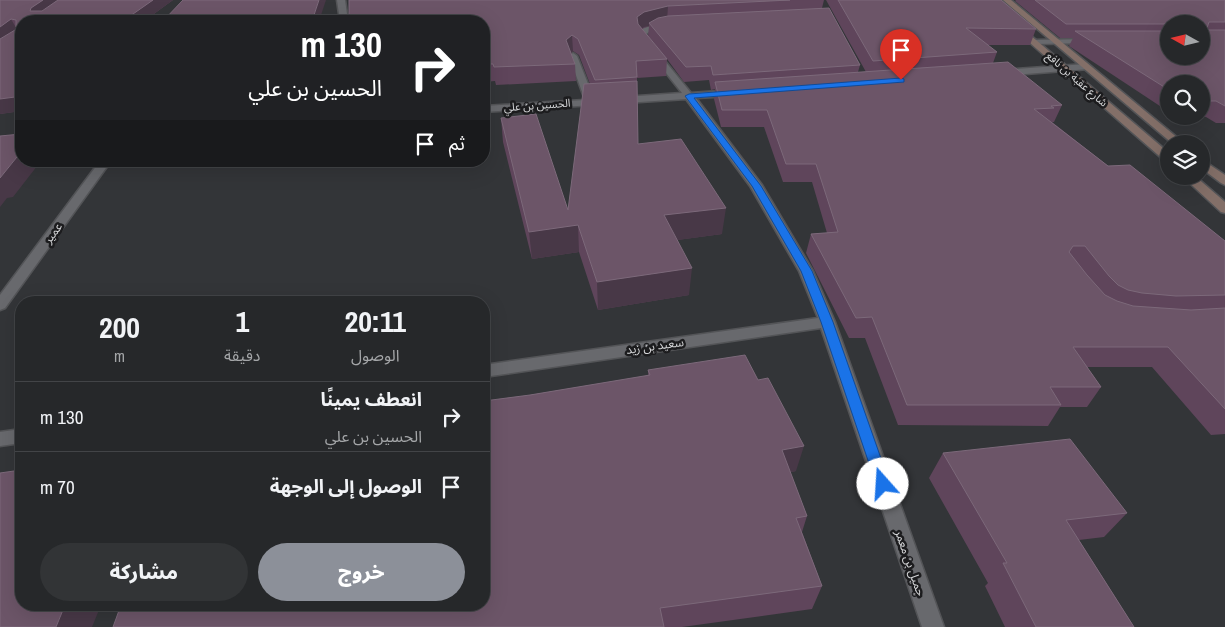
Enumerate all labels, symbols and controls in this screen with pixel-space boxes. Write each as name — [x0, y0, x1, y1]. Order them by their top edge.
north arrow — [1160, 15, 1210, 65]
map controls — [1160, 15, 1210, 185]
text: 130 m — [301, 21, 382, 68]
pin — [880, 29, 922, 80]
icon: right — [400, 35, 465, 100]
icon: arrive — [887, 36, 915, 64]
street label: شارع عقبة بن نافع — [1043, 48, 1111, 111]
text: الحسين بن علي — [248, 73, 382, 103]
button: search — [1160, 75, 1210, 125]
street label: الحسين بن علي — [503, 96, 571, 117]
icon: arrive — [411, 130, 439, 158]
text: ثم — [449, 130, 465, 156]
button: layers — [1160, 135, 1210, 185]
street label: عمير — [39, 219, 66, 247]
text: 1 — [235, 301, 249, 341]
text: 20:11 — [344, 301, 406, 341]
text: 200 — [99, 307, 140, 347]
street label: سعيد بن زيد — [625, 334, 685, 358]
text: دقيقة — [224, 344, 260, 366]
text: الوصول — [351, 344, 400, 366]
text: m — [114, 345, 125, 367]
text: انعطف يمينًا — [321, 386, 422, 412]
icon: right — [437, 403, 465, 431]
text: 130 m — [40, 404, 83, 430]
text: الحسين بن علي — [325, 425, 422, 447]
position arrow — [856, 457, 908, 509]
text: الوصول إلى الوجهة — [270, 473, 422, 499]
icon: arrive — [437, 473, 465, 501]
text: 70 m — [40, 474, 75, 500]
street label: جميل بن معمر — [891, 527, 929, 598]
button: مشاركة — [40, 543, 248, 601]
button: خروج — [258, 543, 465, 601]

